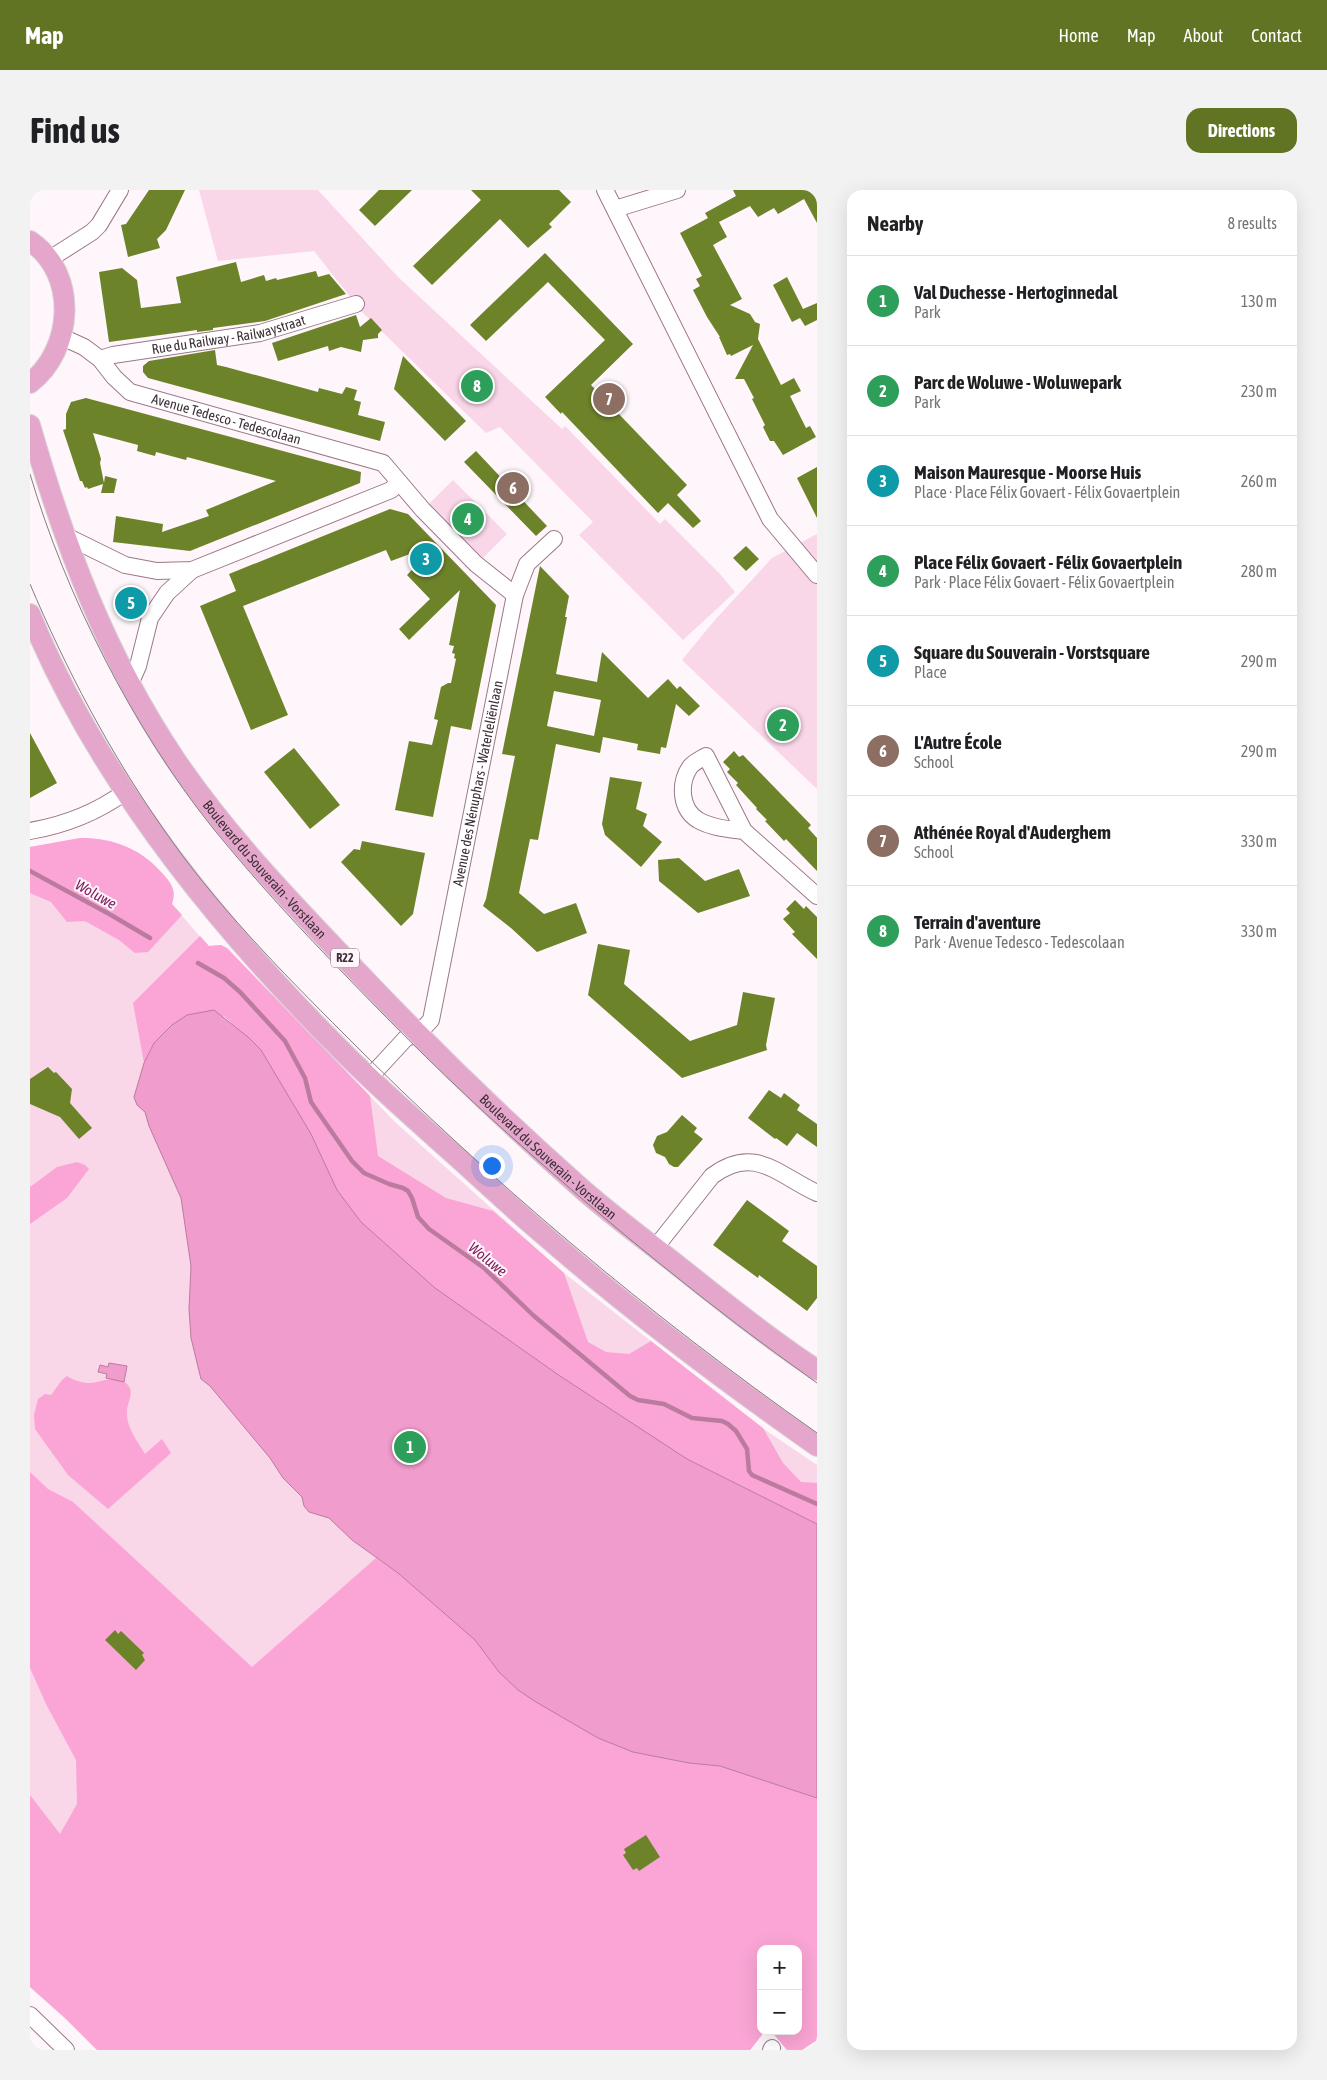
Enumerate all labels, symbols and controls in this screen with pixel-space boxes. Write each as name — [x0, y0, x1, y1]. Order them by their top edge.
text: Map — [25, 22, 64, 49]
text: Home — [1059, 25, 1099, 46]
text: Map — [1127, 25, 1156, 46]
text: About — [1184, 25, 1223, 46]
text: Contact — [1251, 25, 1302, 46]
button: Directions — [1186, 108, 1297, 153]
text: Find us — [30, 110, 120, 150]
text: Nearby — [867, 211, 923, 235]
text: 8 results — [1227, 214, 1277, 232]
text: Val Duchesse - Hertoginnedal — [914, 281, 1118, 303]
text: 1 — [879, 292, 887, 310]
text: 130 m — [1241, 292, 1277, 310]
text: Park — [914, 303, 941, 321]
street label: Rue du Railway - Railwaystraat — [151, 312, 307, 357]
pin: 8 — [461, 367, 493, 405]
text: Parc de Woluwe - Woluwepark — [914, 371, 1121, 393]
pin: 7 — [593, 380, 625, 418]
text: 2 — [879, 382, 887, 400]
text: 230 m — [1241, 382, 1277, 400]
street label: Avenue Tedesco - Tedescolaan — [150, 390, 303, 448]
text: Park — [914, 393, 941, 411]
text: Maison Mauresque - Moorse Huis — [914, 461, 1141, 483]
pin: 6 — [497, 469, 529, 507]
text: 3 — [879, 472, 887, 490]
text: 260 m — [1241, 472, 1277, 490]
text: Place · Place Félix Govaert - Félix Govaertplein — [914, 483, 1180, 501]
pin: 4 — [452, 500, 484, 538]
pin: 3 — [410, 540, 442, 578]
text: Place Félix Govaert - Félix Govaertplein — [914, 551, 1182, 573]
text: 4 — [879, 562, 887, 580]
text: 280 m — [1241, 562, 1277, 580]
text: Park · Place Félix Govaert - Félix Govaertplein — [914, 573, 1174, 591]
pin: 5 — [115, 584, 147, 622]
text: Square du Souverain - Vorstsquare — [914, 641, 1150, 663]
text: 5 — [879, 652, 887, 670]
text: 290 m — [1241, 652, 1277, 670]
text: Place — [914, 663, 947, 681]
street label: Avenue des Nénuphars - Waterleliënlaan — [450, 679, 506, 888]
pin: 2 — [767, 706, 799, 744]
text: L'Autre École — [914, 731, 1002, 753]
text: 6 — [879, 742, 887, 760]
text: 290 m — [1241, 742, 1277, 760]
text: School — [914, 753, 954, 771]
street label: Boulevard du Souverain - Vorstlaan — [200, 797, 330, 942]
text: Athénée Royal d'Auderghem — [914, 821, 1111, 843]
text: 7 — [879, 832, 887, 850]
text: 330 m — [1241, 832, 1277, 850]
text: School — [914, 843, 954, 861]
water label: Woluwe — [73, 876, 120, 912]
text: Terrain d'aventure — [914, 911, 1041, 933]
text: 8 — [879, 922, 887, 940]
text: 330 m — [1241, 922, 1277, 940]
text: Park · Avenue Tedesco - Tedescolaan — [914, 933, 1125, 951]
road number: R22 — [331, 948, 359, 968]
street label: Boulevard du Souverain - Vorstlaan — [476, 1091, 620, 1223]
your location — [479, 1153, 505, 1179]
water label: Woluwe — [465, 1238, 511, 1280]
pin: 1 — [394, 1428, 426, 1466]
map controls — [757, 1945, 802, 2035]
button: + — [757, 1945, 802, 1990]
button: − — [757, 1990, 802, 2035]

